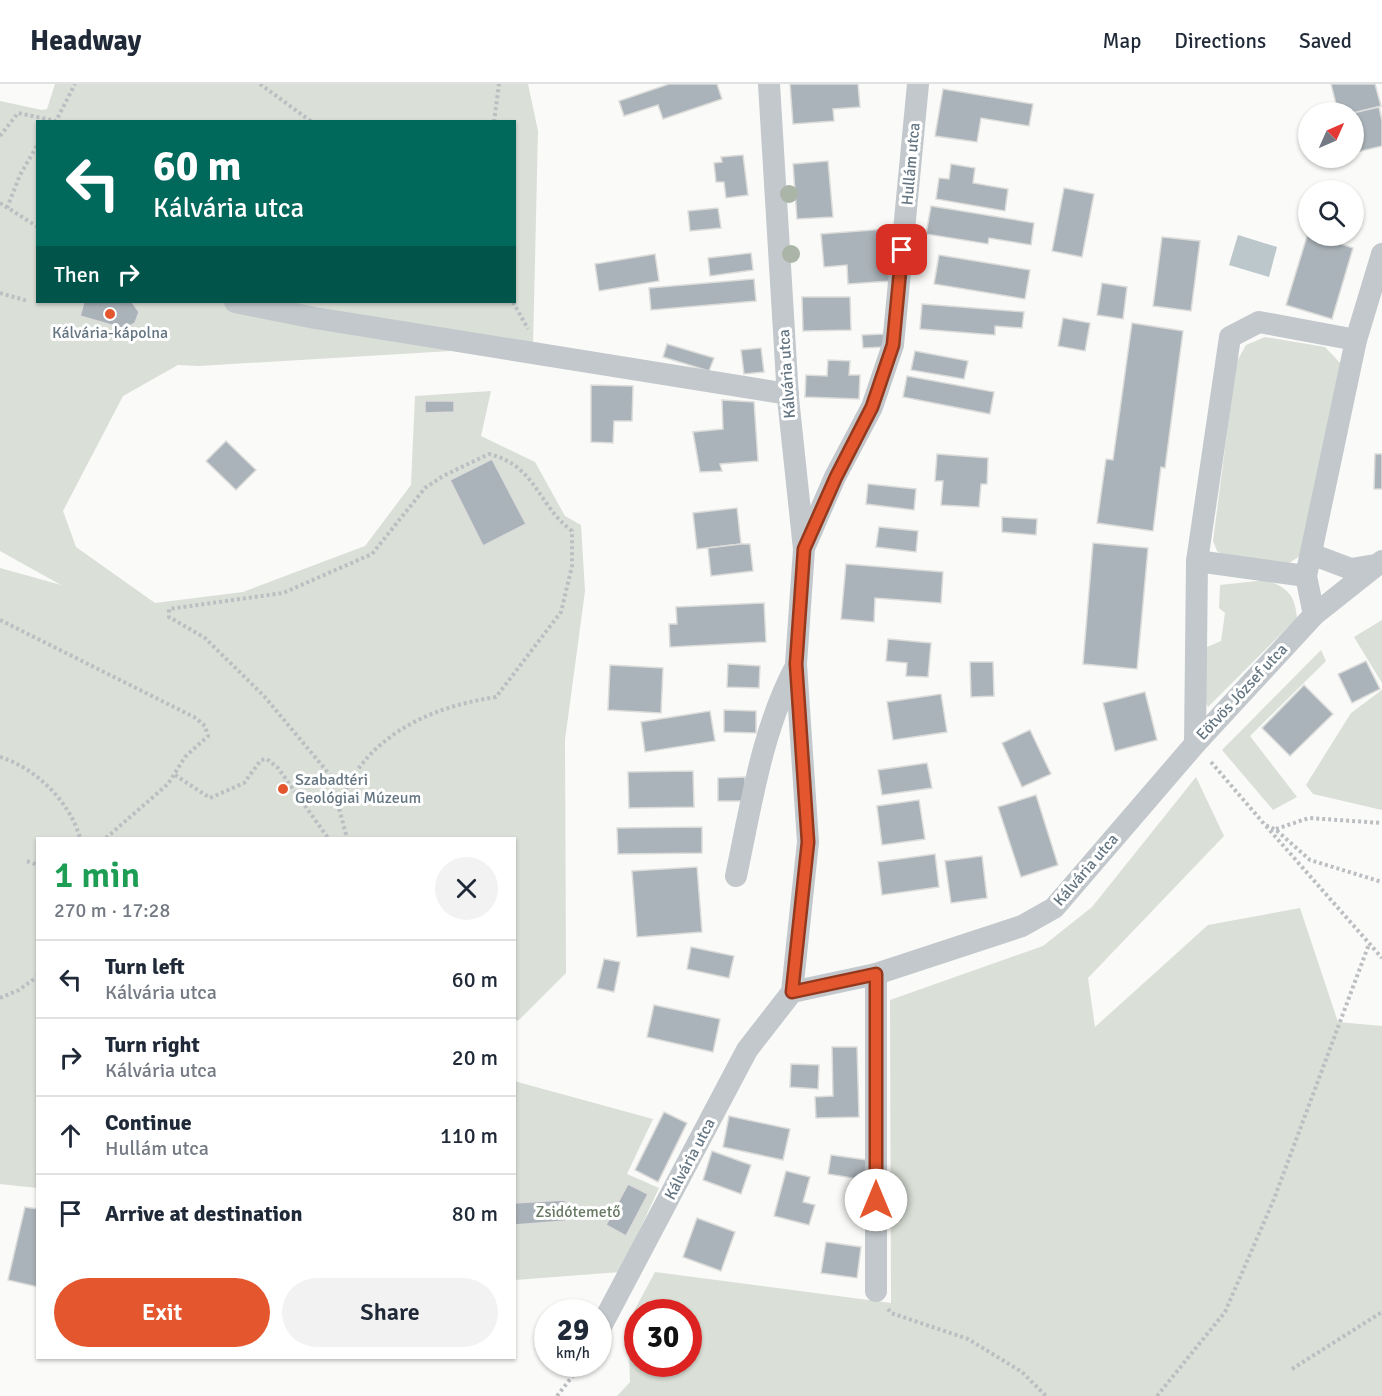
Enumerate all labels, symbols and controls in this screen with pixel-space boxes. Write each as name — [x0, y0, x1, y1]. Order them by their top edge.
text: Headway — [30, 24, 141, 58]
text: Map — [1103, 28, 1141, 54]
text: Directions — [1174, 28, 1266, 54]
text: Saved — [1299, 28, 1352, 54]
north arrow — [1298, 102, 1364, 168]
map controls — [1298, 102, 1364, 246]
street label: Hullám utca — [897, 122, 925, 206]
text: 60 m — [153, 141, 242, 192]
icon: left — [54, 144, 132, 222]
button: search — [1298, 180, 1364, 246]
text: Kálvária utca — [153, 192, 304, 225]
pin — [876, 224, 927, 275]
icon: arrive — [885, 233, 918, 266]
icon: right — [112, 258, 145, 291]
text: Then — [54, 261, 100, 288]
marker: Kálvária-kápolna — [103, 307, 117, 321]
place label: Kálvária-kápolna — [52, 323, 168, 343]
street label: Kálvária utca — [774, 329, 800, 419]
street label: Eötvös József utca — [1192, 640, 1292, 744]
place label: Szabadtéri Geológiai Múzeum — [295, 770, 421, 808]
marker: Szabadtéri Geológiai Múzeum — [276, 782, 290, 796]
street label: Kálvária utca — [1049, 830, 1123, 910]
text: 1 min — [54, 853, 140, 898]
button: close — [435, 857, 498, 920]
text: 270 m · 17:28 — [54, 898, 170, 923]
text: Turn left — [105, 953, 185, 980]
icon: left — [54, 963, 87, 996]
text: 60 m — [452, 966, 498, 993]
text: Kálvária utca — [105, 980, 217, 1005]
text: Turn right — [105, 1031, 200, 1058]
icon: right — [54, 1041, 87, 1074]
text: 20 m — [452, 1044, 498, 1071]
text: Kálvária utca — [105, 1058, 217, 1083]
text: Continue — [105, 1109, 192, 1136]
street label: Kálvária utca — [660, 1115, 720, 1203]
icon: ahead — [54, 1119, 87, 1152]
text: 110 m — [440, 1122, 498, 1149]
text: Hullám utca — [105, 1136, 209, 1161]
position arrow — [844, 1168, 908, 1232]
icon: arrive — [54, 1197, 87, 1230]
text: Arrive at destination — [105, 1200, 302, 1227]
text: 80 m — [452, 1200, 498, 1227]
park label: Zsidótemető — [535, 1202, 621, 1222]
button: Exit — [54, 1278, 270, 1347]
button: Share — [282, 1278, 498, 1347]
speed limit sign: 30 — [624, 1299, 702, 1377]
text: 29 — [557, 1312, 589, 1349]
text: km/h — [556, 1344, 590, 1362]

